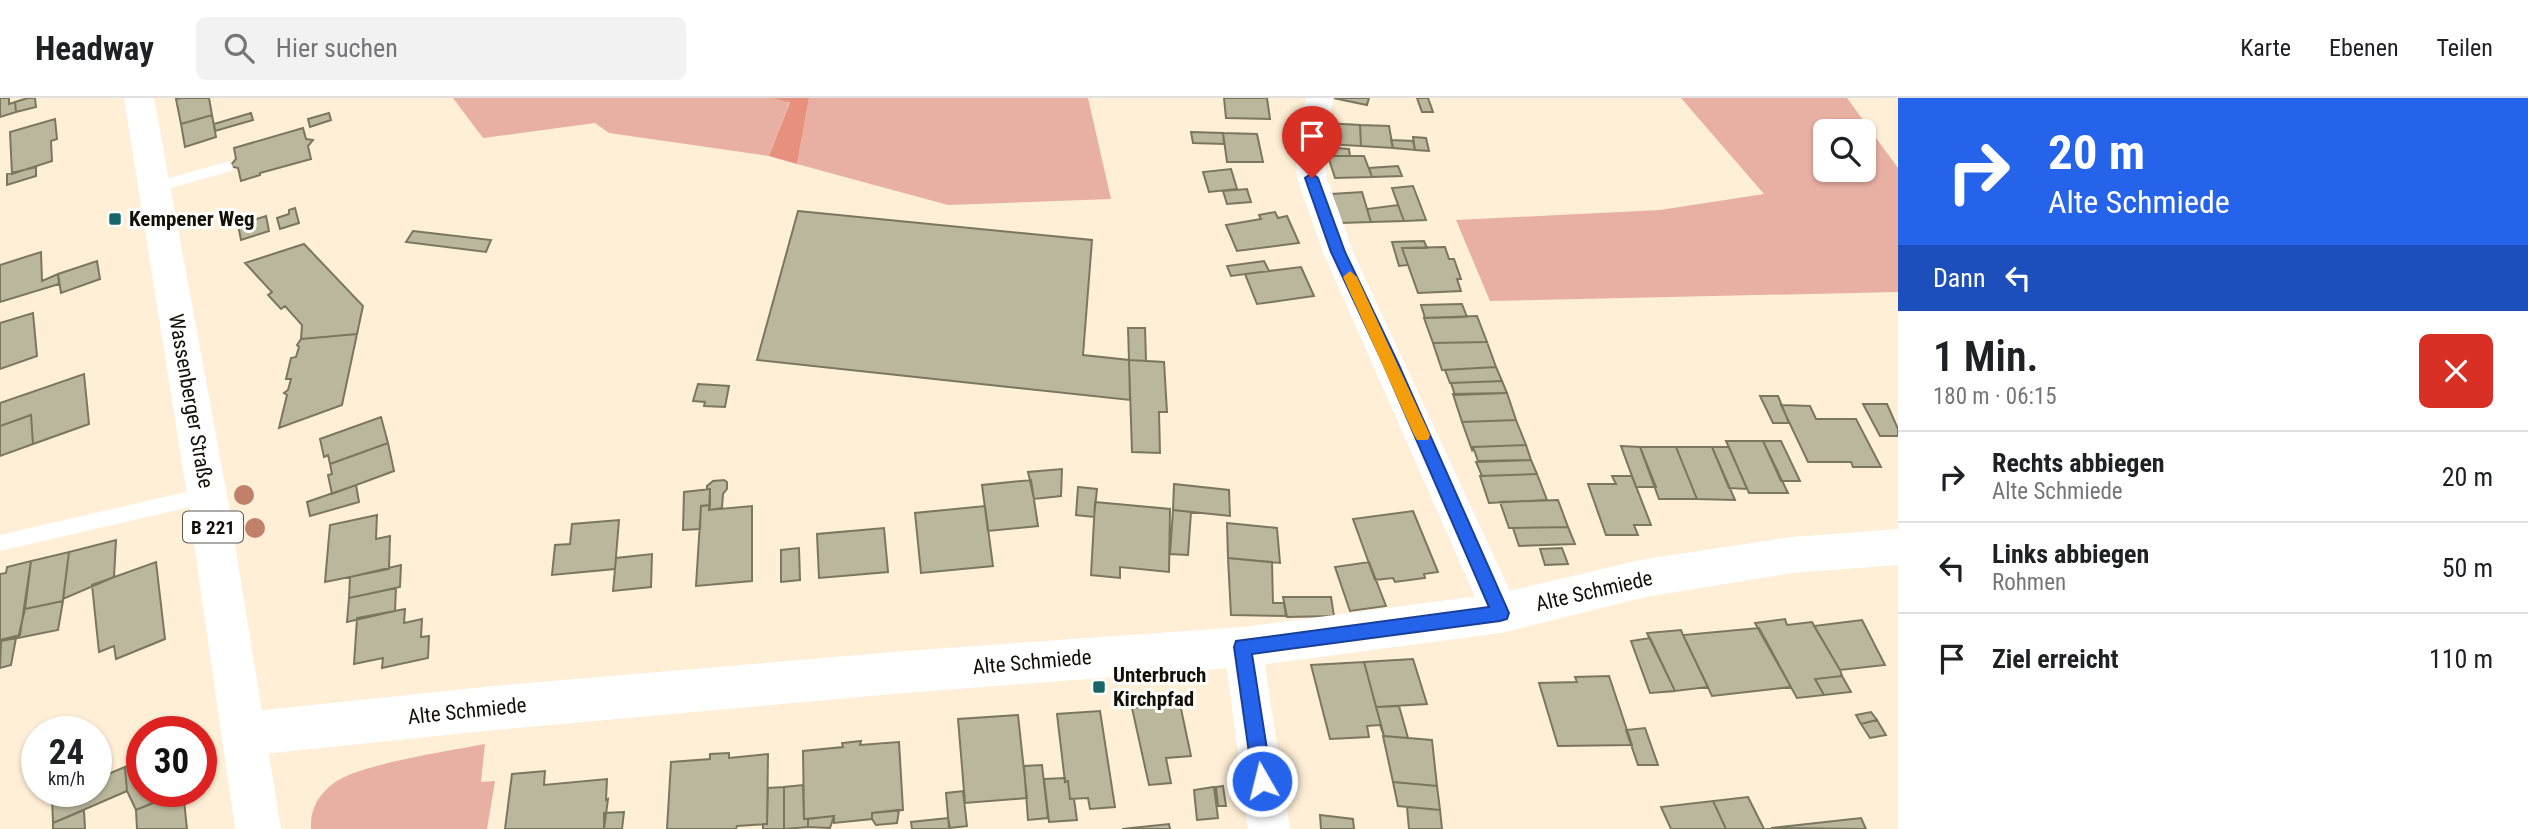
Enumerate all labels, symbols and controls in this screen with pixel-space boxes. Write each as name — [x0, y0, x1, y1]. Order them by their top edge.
search box — [196, 17, 686, 80]
text: Headway — [35, 29, 154, 68]
icon: search — [220, 29, 258, 67]
text: Hier suchen — [276, 33, 398, 63]
text: Karte — [2240, 34, 2291, 62]
text: Ebenen — [2329, 34, 2399, 62]
text: Teilen — [2437, 34, 2493, 62]
pin — [1282, 106, 1342, 178]
icon: arrive — [1293, 117, 1331, 155]
map controls — [1813, 119, 1876, 182]
button: search — [1813, 119, 1876, 182]
text: 20 m — [2048, 124, 2145, 181]
icon: right — [1933, 126, 2024, 217]
text: Alte Schmiede — [2048, 183, 2230, 221]
place label: Kempener Weg — [129, 207, 255, 231]
marker: Kempener Weg — [107, 211, 123, 227]
icon: left — [1999, 259, 2037, 297]
text: Dann — [1933, 263, 1985, 293]
street label: Wassenberger Straße — [164, 312, 218, 490]
text: 1 Min. — [1933, 332, 2039, 381]
button: close — [2419, 334, 2493, 408]
text: 180 m · 06:15 — [1933, 383, 2057, 410]
text: Rechts abbiegen — [1992, 448, 2165, 478]
icon: right — [1933, 458, 1971, 496]
text: 20 m — [2442, 462, 2493, 492]
text: Alte Schmiede — [1992, 478, 2123, 505]
road number: B 221 — [183, 512, 243, 542]
text: Links abbiegen — [1992, 539, 2149, 569]
icon: left — [1933, 549, 1971, 587]
text: 50 m — [2442, 553, 2493, 583]
street label: Alte Schmiede — [1533, 566, 1655, 616]
text: Rohmen — [1992, 569, 2066, 596]
icon: arrive — [1933, 640, 1971, 678]
text: Ziel erreicht — [1992, 644, 2118, 674]
text: 110 m — [2429, 644, 2493, 674]
street label: Alte Schmiede — [972, 645, 1093, 679]
place label: Unterbruch Kirchpfad — [1113, 663, 1206, 711]
marker: Unterbruch Kirchpfad — [1091, 679, 1107, 695]
street label: Alte Schmiede — [406, 693, 528, 729]
speed limit sign: 30 — [126, 716, 217, 807]
text: 24 — [49, 732, 84, 773]
position arrow — [1225, 744, 1299, 818]
text: km/h — [48, 768, 85, 789]

